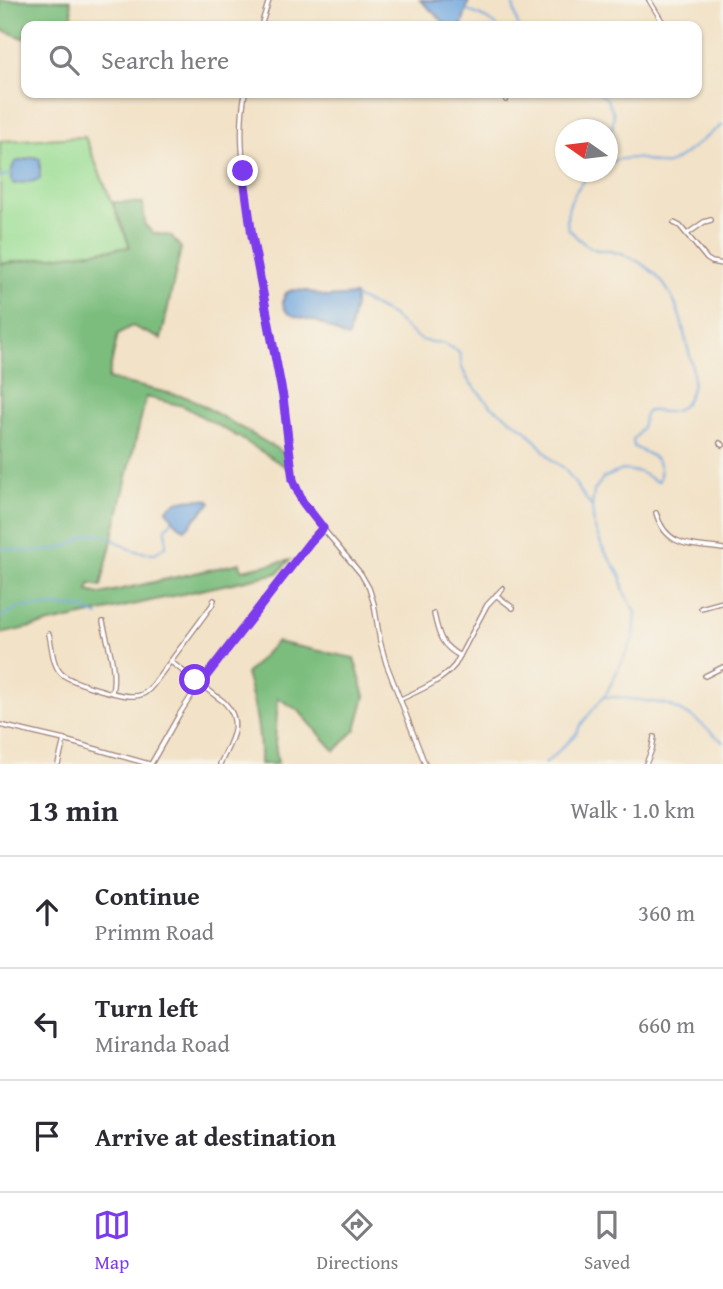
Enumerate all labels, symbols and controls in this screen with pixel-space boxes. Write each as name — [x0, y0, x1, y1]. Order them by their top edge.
search box — [21, 21, 702, 98]
text: Search here — [101, 40, 229, 79]
icon: search — [45, 41, 83, 79]
north arrow — [555, 119, 618, 182]
route end — [227, 155, 258, 186]
route start — [179, 664, 210, 695]
text: 13 min — [28, 788, 118, 832]
text: Walk · 1.0 km — [570, 793, 695, 826]
text: Continue — [95, 876, 200, 915]
icon: ahead — [28, 893, 66, 931]
text: 360 m — [638, 896, 695, 929]
text: Primm Road — [95, 915, 214, 948]
text: Turn left — [95, 988, 198, 1027]
icon: left — [28, 1005, 66, 1043]
text: 660 m — [638, 1008, 695, 1041]
text: Miranda Road — [95, 1027, 230, 1060]
icon: arrive — [28, 1117, 66, 1155]
text: Arrive at destination — [95, 1117, 336, 1156]
tab: Map — [93, 1206, 131, 1276]
tab: Directions — [317, 1206, 398, 1276]
tab: Saved — [584, 1206, 630, 1276]

